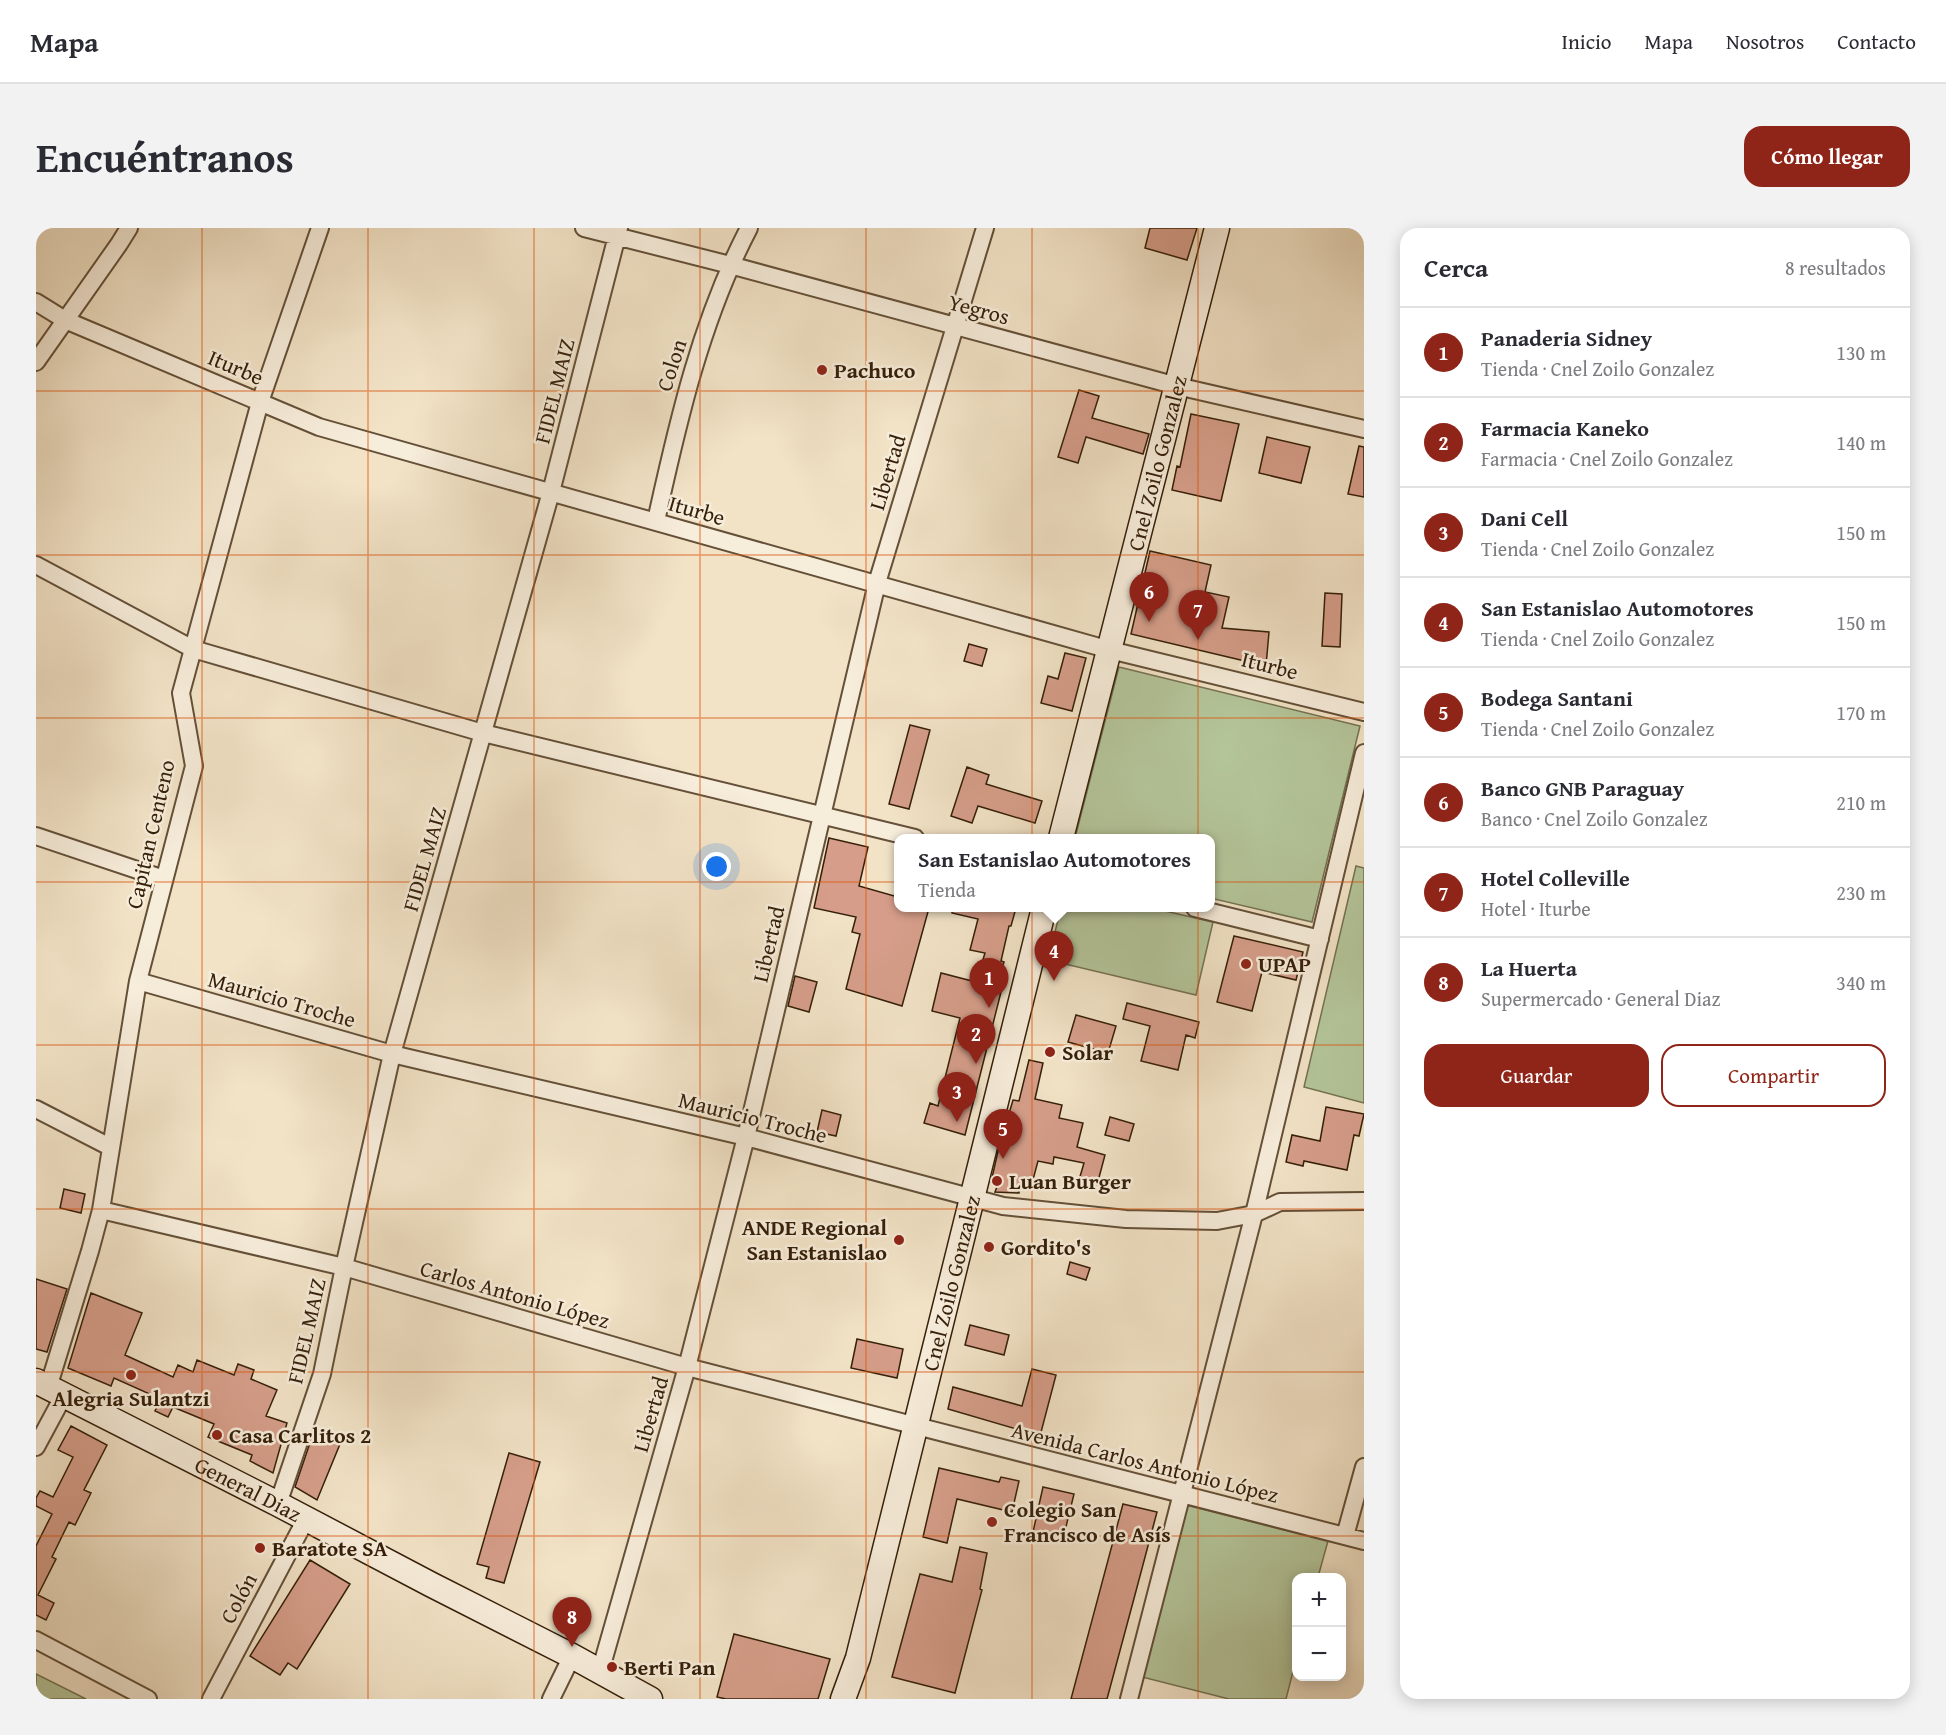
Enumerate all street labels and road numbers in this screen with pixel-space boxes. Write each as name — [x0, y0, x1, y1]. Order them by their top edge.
street label: Yegros — [945, 286, 1013, 332]
street label: Colon — [648, 334, 695, 395]
street label: FIDEL MAIZ — [525, 335, 583, 447]
street label: Iturbe — [203, 341, 269, 393]
street label: Cnel Zoilo Gonzalez — [1119, 372, 1195, 554]
street label: Libertad — [860, 430, 914, 514]
street label: Iturbe — [665, 487, 729, 533]
street label: Iturbe — [1238, 643, 1302, 687]
street label: Capitan Centeno — [117, 756, 183, 912]
street label: FIDEL MAIZ — [394, 803, 454, 915]
street label: Libertad — [744, 902, 792, 985]
street label: Mauricio Troche — [205, 963, 359, 1035]
street label: Mauricio Troche — [675, 1083, 831, 1151]
street label: Cnel Zoilo Gonzalez — [914, 1192, 988, 1374]
street label: Carlos Antonio López — [417, 1252, 614, 1336]
street label: FIDEL MAIZ — [278, 1275, 334, 1387]
street label: Libertad — [624, 1372, 676, 1456]
street label: Avenida Carlos Antonio López — [1008, 1413, 1282, 1511]
street label: General Diaz — [189, 1448, 307, 1530]
street label: Colón — [211, 1567, 265, 1629]

